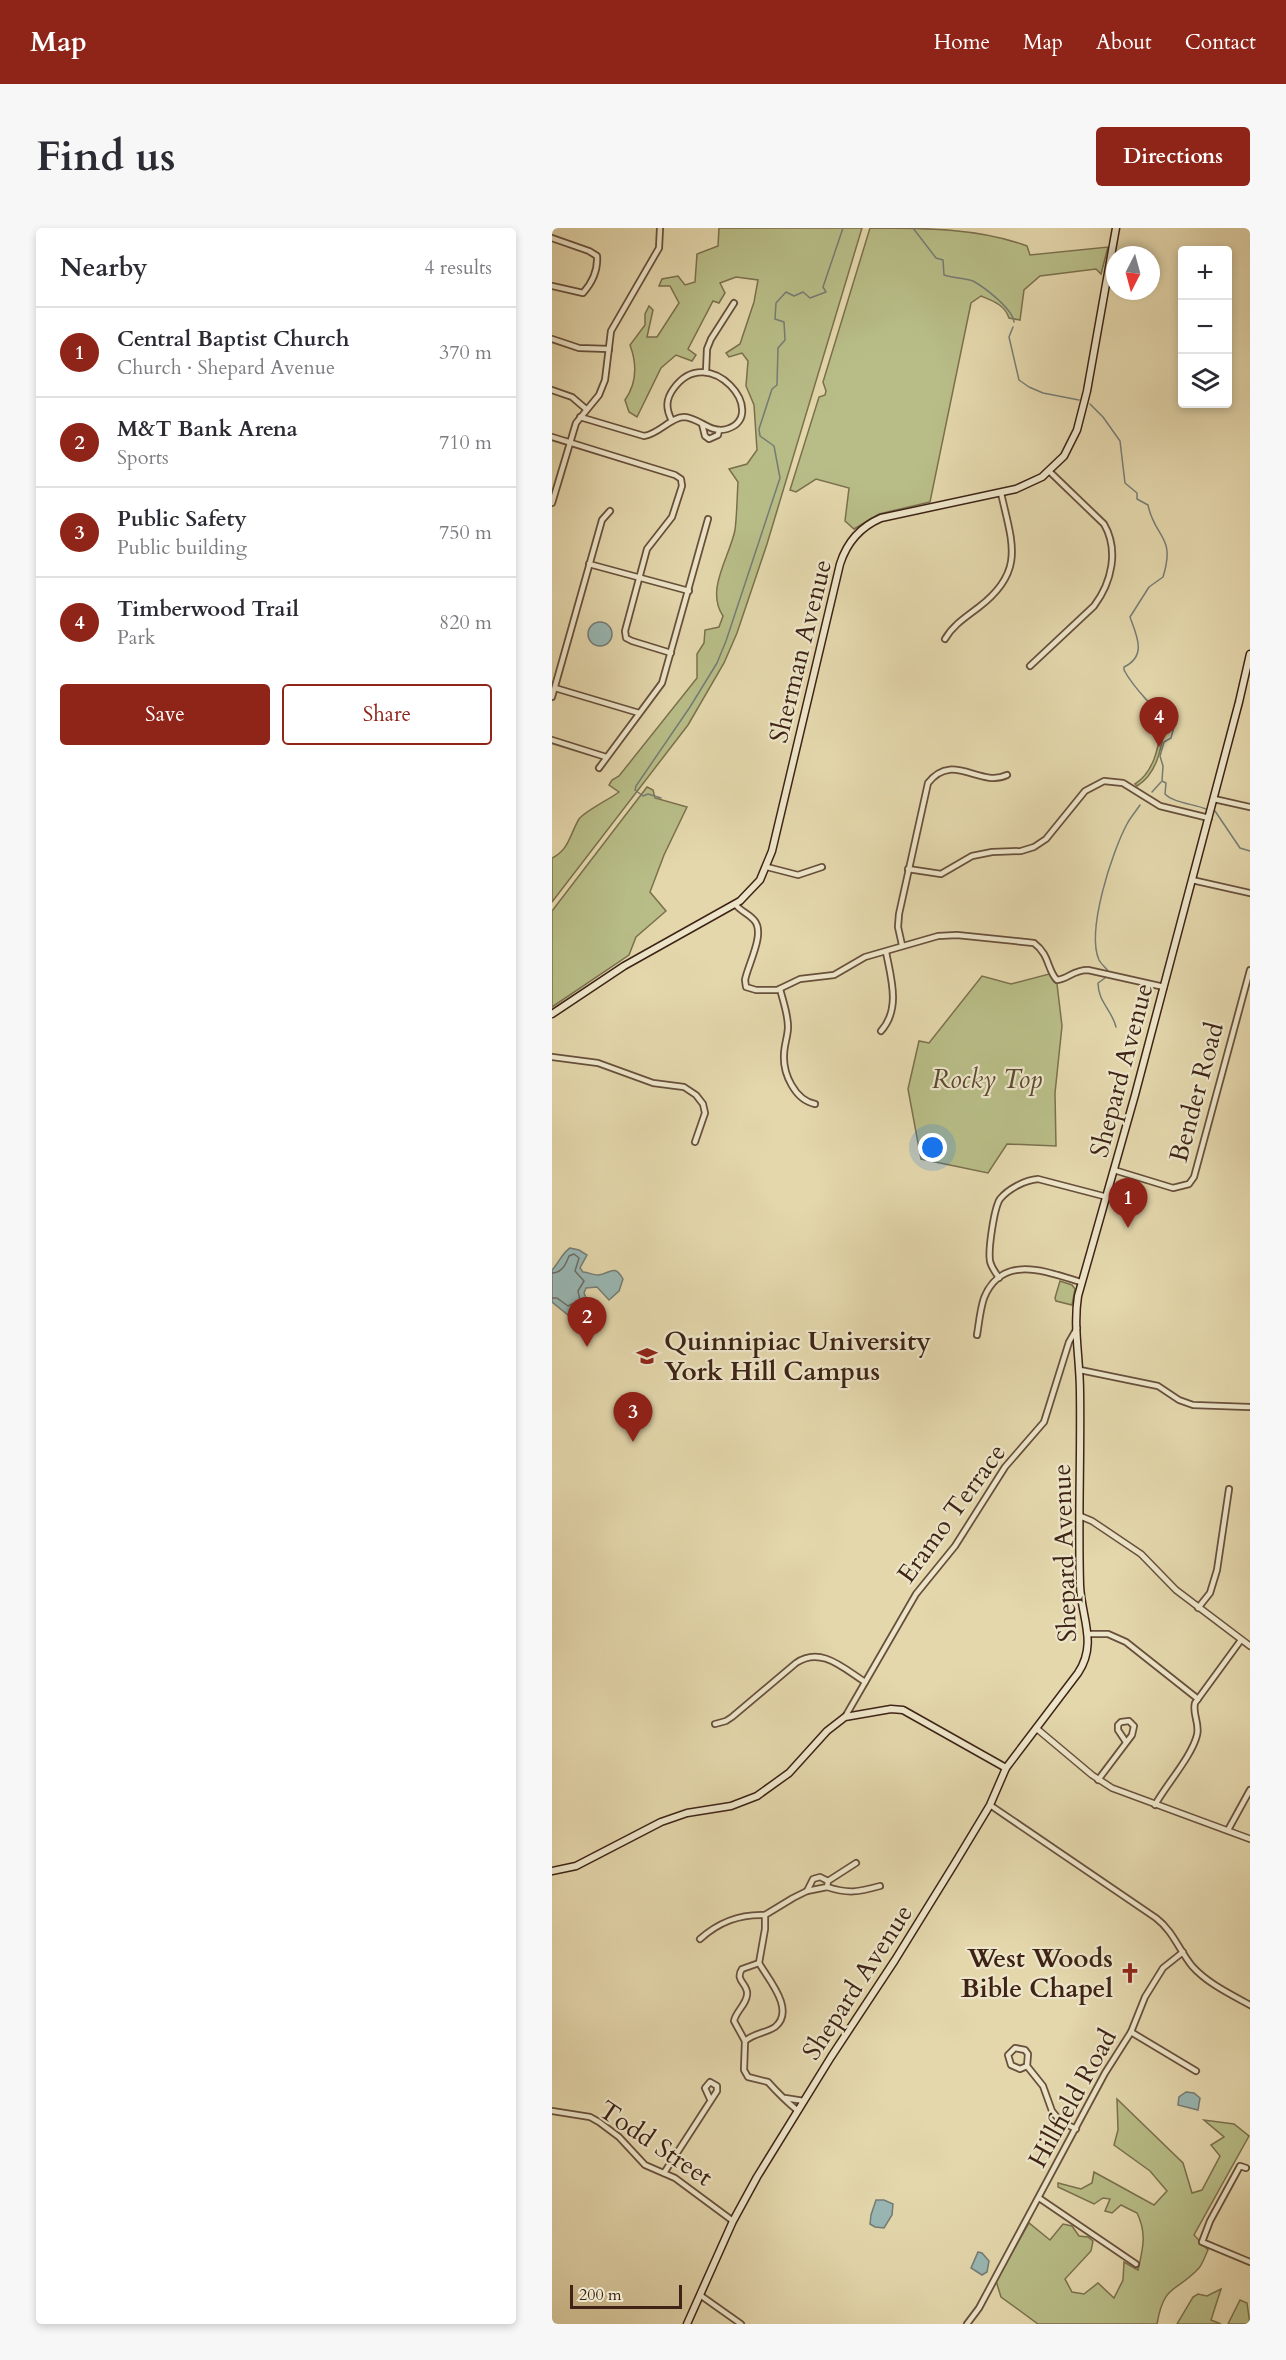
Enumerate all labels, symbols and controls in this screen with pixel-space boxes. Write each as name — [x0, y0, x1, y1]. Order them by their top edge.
text: Map — [30, 23, 87, 61]
text: Home — [934, 28, 990, 57]
text: Map — [1023, 28, 1063, 57]
text: About — [1096, 28, 1152, 57]
text: Contact — [1185, 28, 1256, 57]
button: Directions — [1096, 127, 1250, 186]
text: Find us — [36, 128, 176, 185]
north arrow — [1106, 246, 1160, 300]
map controls — [1178, 246, 1232, 408]
button: + — [1178, 246, 1232, 300]
text: Nearby — [60, 250, 148, 285]
text: 4 results — [424, 254, 492, 281]
button: − — [1178, 300, 1232, 354]
text: Central Baptist Church — [117, 324, 349, 354]
text: 1 — [74, 339, 85, 366]
text: 370 m — [439, 339, 492, 366]
text: Church · Shepard Avenue — [117, 354, 335, 381]
button: layers — [1178, 354, 1232, 408]
text: M&T Bank Arena — [117, 414, 298, 444]
text: 2 — [74, 429, 85, 456]
text: 710 m — [439, 429, 492, 456]
text: Sports — [117, 444, 169, 471]
text: Public Safety — [117, 504, 247, 534]
text: 3 — [74, 519, 85, 546]
text: 750 m — [439, 519, 492, 546]
text: Public building — [117, 534, 247, 561]
street label: Sherman Avenue — [761, 556, 840, 747]
text: Timberwood Trail — [117, 594, 299, 624]
text: 4 — [74, 609, 85, 636]
text: 820 m — [439, 609, 492, 636]
text: Park — [117, 624, 155, 651]
button: Save — [60, 684, 270, 745]
button: Share — [282, 684, 492, 745]
pin: 4 — [1140, 698, 1178, 747]
street label: Shepard Avenue — [1081, 979, 1162, 1161]
street label: Bender Road — [1161, 1018, 1232, 1166]
park label: Rocky Top — [932, 1062, 1042, 1097]
your location — [918, 1133, 947, 1162]
pin: 1 — [1108, 1178, 1148, 1228]
pin: 2 — [567, 1298, 606, 1347]
place label: Quinnipiac University York Hill Campus — [664, 1324, 931, 1389]
school or university icon: Quinnipiac University York Hill Campus — [635, 1344, 659, 1368]
pin: 3 — [614, 1392, 652, 1442]
street label: Eramo Terrace — [889, 1436, 1014, 1590]
street label: Shepard Avenue — [1044, 1463, 1085, 1643]
street label: Shepard Avenue — [794, 1898, 921, 2067]
place label: West Woods Bible Chapel — [961, 1941, 1113, 2006]
church icon: West Woods Bible Chapel — [1118, 1961, 1142, 1985]
street label: Hillfield Road — [1020, 2023, 1125, 2174]
street label: Todd Street — [592, 2092, 720, 2194]
scale bar — [570, 2282, 682, 2310]
text: 200 m — [579, 2284, 621, 2306]

